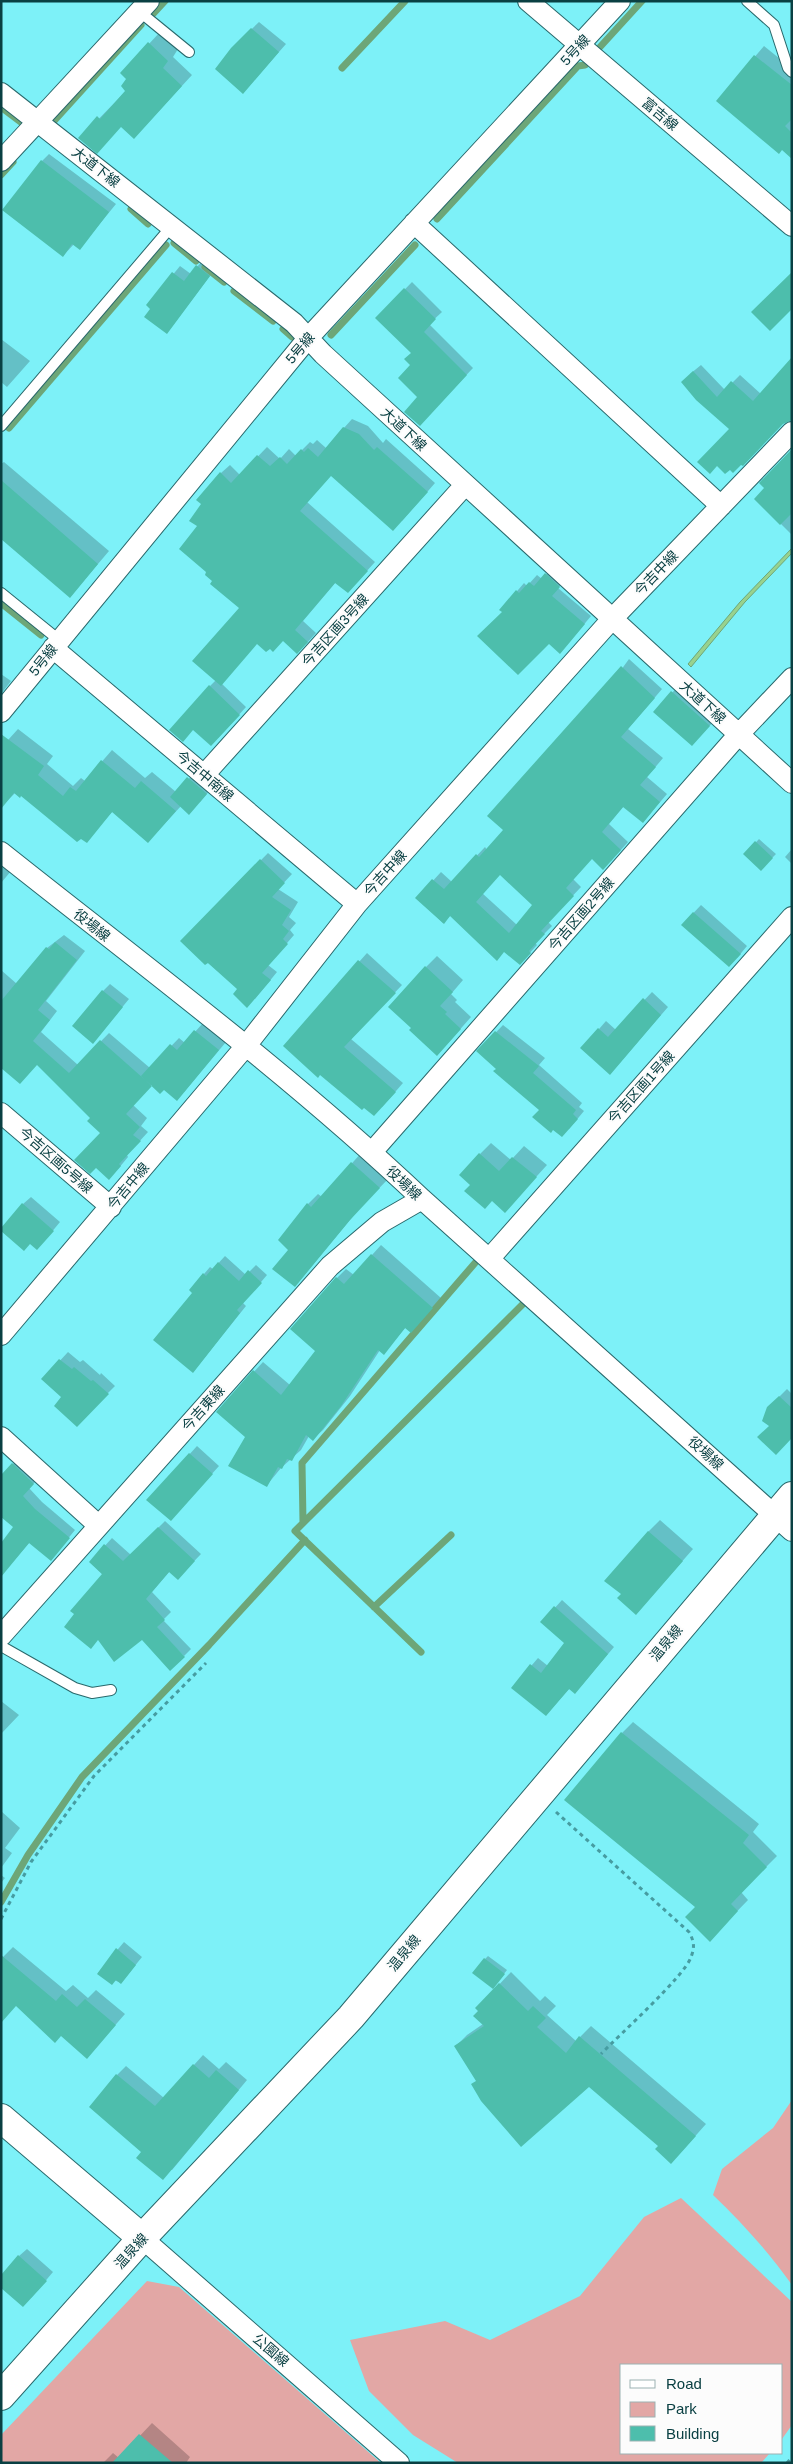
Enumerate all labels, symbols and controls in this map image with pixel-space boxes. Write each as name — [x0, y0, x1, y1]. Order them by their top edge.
street label: 5号線 — [557, 31, 593, 69]
street label: 富吉線 — [639, 94, 681, 134]
street label: 大道下線 — [69, 143, 123, 191]
street label: 5号線 — [282, 329, 318, 367]
street label: 大道下線 — [378, 404, 430, 454]
street label: 今吉中線 — [631, 547, 681, 599]
street label: 今吉区画3号線 — [298, 591, 372, 669]
street label: 5号線 — [26, 641, 60, 679]
street label: 大道下線 — [677, 677, 729, 727]
street label: 今吉中南線 — [173, 747, 237, 805]
street label: 今吉中線 — [360, 847, 410, 899]
street label: 今吉区画2号線 — [545, 874, 617, 954]
street label: 役場線 — [71, 906, 113, 944]
street label: 今吉区画1号線 — [604, 1048, 678, 1126]
street label: 今吉区画5号線 — [16, 1124, 96, 1196]
street label: 今吉中線 — [104, 1159, 152, 1213]
street label: 役場線 — [383, 1163, 425, 1203]
street label: 今吉東線 — [178, 1382, 228, 1434]
street label: 役場線 — [685, 1433, 727, 1473]
street label: 温泉線 — [646, 1622, 686, 1664]
street label: 温泉線 — [384, 1932, 424, 1974]
street label: 温泉線 — [111, 2230, 151, 2272]
street label: 公園線 — [250, 2330, 292, 2370]
legend — [620, 2364, 783, 2454]
text: Road — [666, 2375, 702, 2392]
text: Park — [666, 2400, 697, 2417]
text: Building — [666, 2425, 719, 2442]

